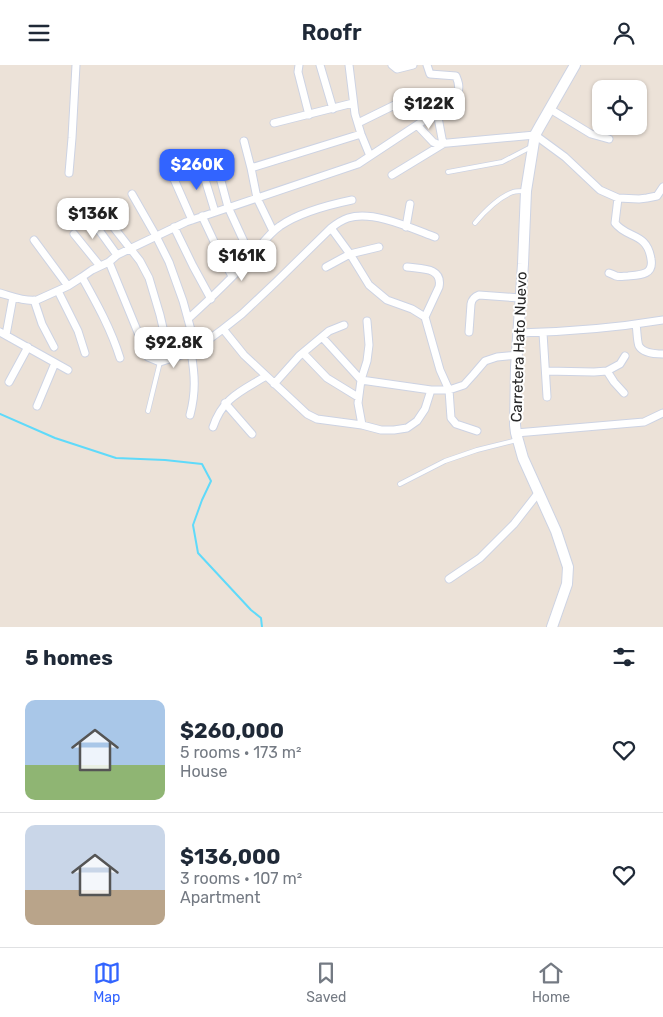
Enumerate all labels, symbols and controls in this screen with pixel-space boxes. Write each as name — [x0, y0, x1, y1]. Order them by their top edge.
icon: menu — [25, 19, 53, 47]
text: Roofr — [301, 19, 362, 46]
icon: person — [610, 19, 638, 47]
map controls — [592, 80, 647, 135]
button: locate — [592, 80, 647, 135]
pin: $122K — [394, 87, 464, 130]
text: $122K — [404, 94, 454, 113]
pin: $260K — [162, 149, 232, 191]
text: $260K — [171, 155, 224, 174]
pin: $136K — [58, 197, 128, 240]
text: $136K — [68, 204, 118, 223]
pin: $161K — [207, 239, 277, 282]
text: $161K — [218, 246, 266, 265]
street label: Carretera Hato Nuevo — [507, 271, 531, 423]
pin: $92.8K — [133, 327, 215, 369]
text: $92.8K — [145, 333, 203, 352]
icon: filters — [610, 643, 638, 671]
text: 5 homes — [25, 645, 113, 670]
text: $260,000 — [180, 718, 284, 743]
icon: home — [65, 720, 125, 780]
icon: heart — [610, 736, 638, 764]
text: 5 rooms · 173 m² — [180, 743, 302, 762]
text: House — [180, 762, 227, 781]
text: $136,000 — [180, 844, 281, 869]
icon: home — [65, 845, 125, 905]
icon: heart — [610, 861, 638, 889]
text: 3 rooms · 107 m² — [180, 869, 302, 888]
text: Apartment — [180, 888, 260, 907]
tab: Map — [93, 959, 121, 1006]
tab: Saved — [306, 959, 346, 1006]
tab: Home — [532, 959, 570, 1006]

